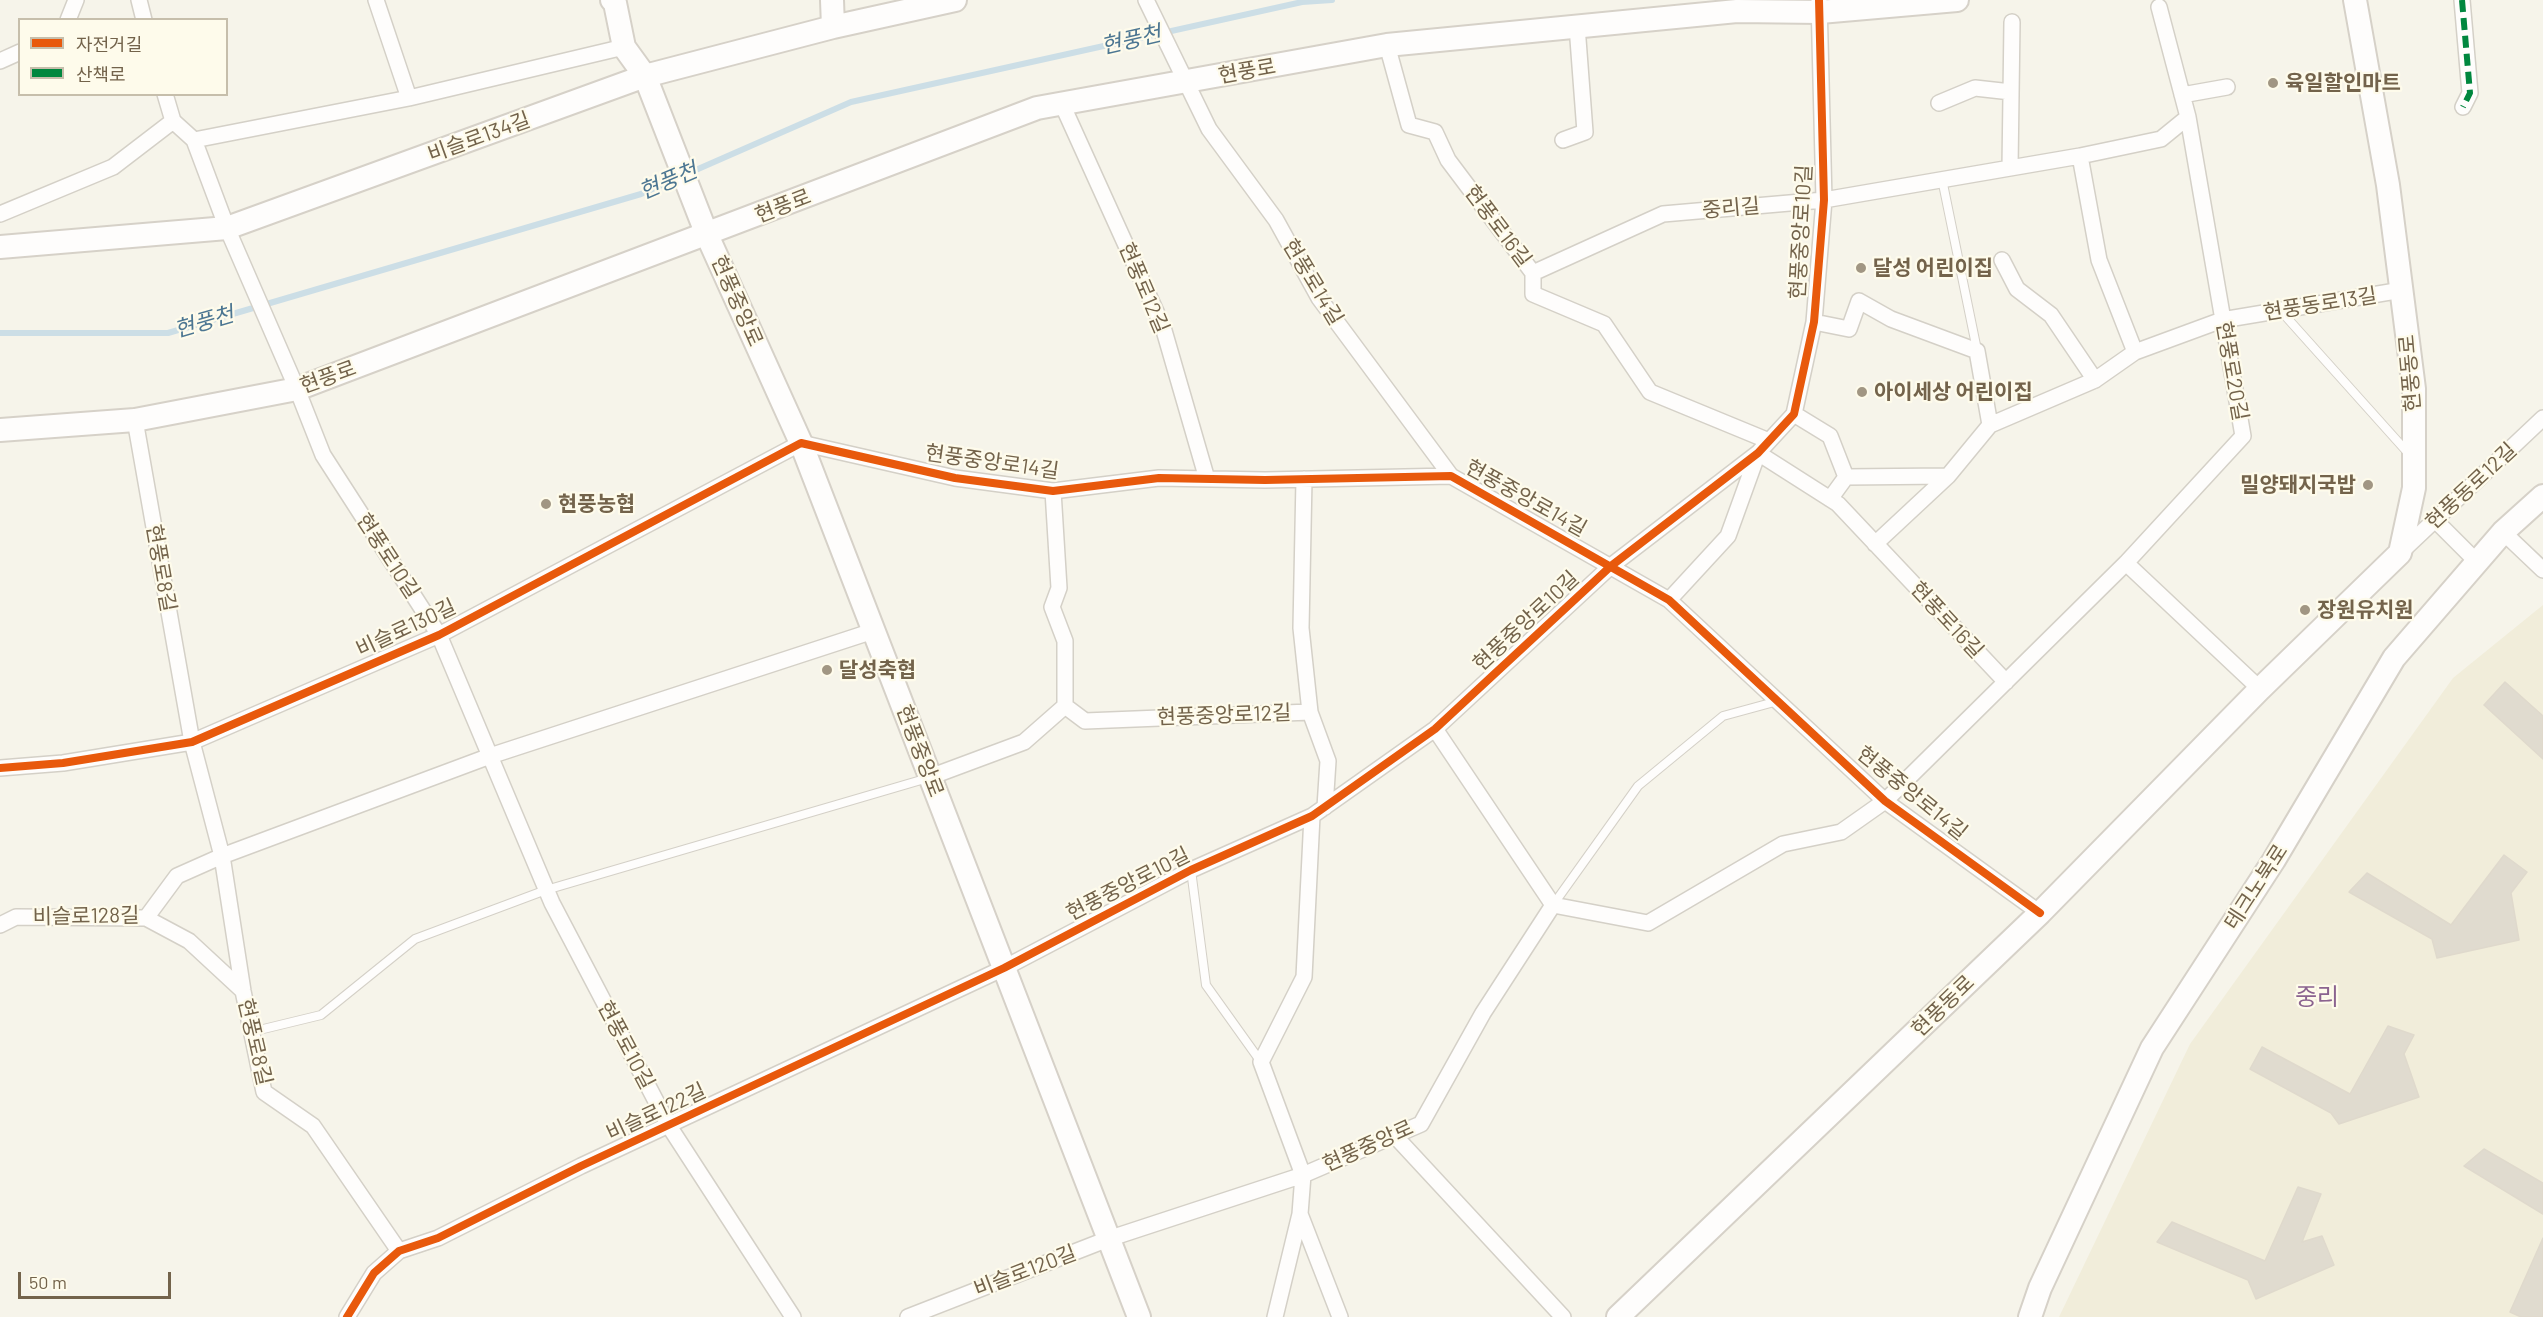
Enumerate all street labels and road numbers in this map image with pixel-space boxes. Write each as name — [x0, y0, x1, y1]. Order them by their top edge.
street label: 현풍로 — [1216, 54, 1278, 88]
street label: 비슬로134길 — [424, 107, 534, 167]
street label: 현풍중앙로10길 — [1785, 164, 1817, 300]
street label: 현풍로16길 — [1459, 180, 1537, 272]
street label: 현풍로 — [751, 184, 815, 228]
street label: 중리길 — [1701, 193, 1761, 223]
street label: 현풍로14길 — [1277, 234, 1349, 330]
street label: 현풍로12길 — [1114, 239, 1174, 337]
street label: 현풍중앙로 — [706, 252, 768, 350]
street label: 현풍동로13길 — [2261, 283, 2379, 325]
street label: 현풍로20길 — [2211, 319, 2253, 423]
street label: 현풍동로 — [2394, 333, 2426, 413]
street label: 현풍로 — [296, 355, 360, 399]
street label: 현풍동로12길 — [2420, 437, 2522, 535]
street label: 현풍중앙로14길 — [923, 440, 1061, 484]
street label: 현풍중앙로14길 — [1461, 454, 1591, 542]
street label: 현풍로10길 — [351, 509, 425, 603]
street label: 현풍로8길 — [141, 522, 181, 614]
street label: 현풍중앙로10길 — [1468, 566, 1584, 676]
street label: 현풍로16길 — [1905, 577, 1989, 663]
street label: 비슬로130길 — [352, 594, 460, 662]
street label: 현풍중앙로12길 — [1156, 700, 1292, 730]
street label: 현풍중앙로 — [891, 701, 949, 801]
street label: 현풍중앙로14길 — [1852, 741, 1972, 845]
street label: 테크노북로 — [2219, 840, 2293, 934]
street label: 현풍중앙로10길 — [1062, 842, 1194, 926]
street label: 비슬로128길 — [32, 902, 140, 930]
street label: 현풍동로 — [1906, 970, 1980, 1042]
street label: 현풍로8길 — [233, 996, 277, 1088]
street label: 현풍로10길 — [592, 996, 660, 1094]
street label: 비슬로122길 — [602, 1078, 710, 1146]
street label: 현풍중앙로 — [1319, 1115, 1417, 1177]
street label: 비슬로120길 — [970, 1240, 1080, 1302]

